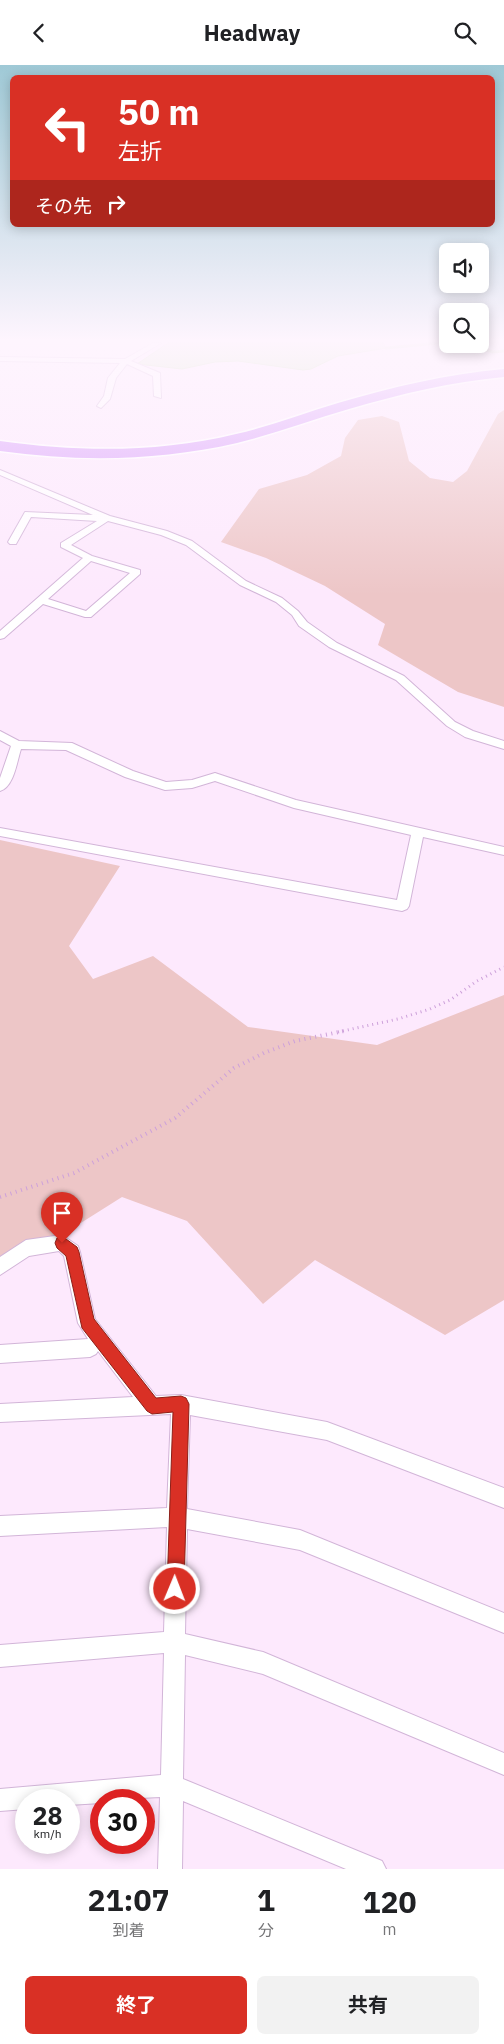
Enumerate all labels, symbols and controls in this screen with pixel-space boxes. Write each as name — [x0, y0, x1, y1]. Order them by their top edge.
text: Headway — [204, 18, 300, 47]
icon: back — [25, 19, 53, 47]
icon: search — [451, 19, 479, 47]
text: 50 m — [118, 89, 200, 135]
icon: left — [35, 95, 100, 160]
text: 左折 — [118, 136, 162, 165]
icon: right — [102, 190, 130, 218]
text: その先 — [35, 194, 92, 218]
map controls — [439, 243, 489, 353]
button: sound — [439, 243, 489, 293]
button: search — [439, 303, 489, 353]
pin — [41, 1192, 83, 1243]
icon: arrive — [48, 1199, 76, 1227]
position arrow — [148, 1562, 200, 1614]
speed limit sign: 30 — [90, 1789, 155, 1854]
text: 28 — [32, 1799, 63, 1832]
text: km/h — [33, 1826, 62, 1841]
text: 21:07 — [88, 1880, 169, 1919]
text: 1 — [257, 1880, 275, 1919]
text: 120 — [362, 1882, 416, 1921]
text: m — [382, 1919, 396, 1939]
text: 到着 — [112, 1920, 144, 1940]
text: 分 — [258, 1920, 274, 1940]
button: 終了 — [25, 1976, 247, 2034]
button: 共有 — [257, 1976, 479, 2034]

